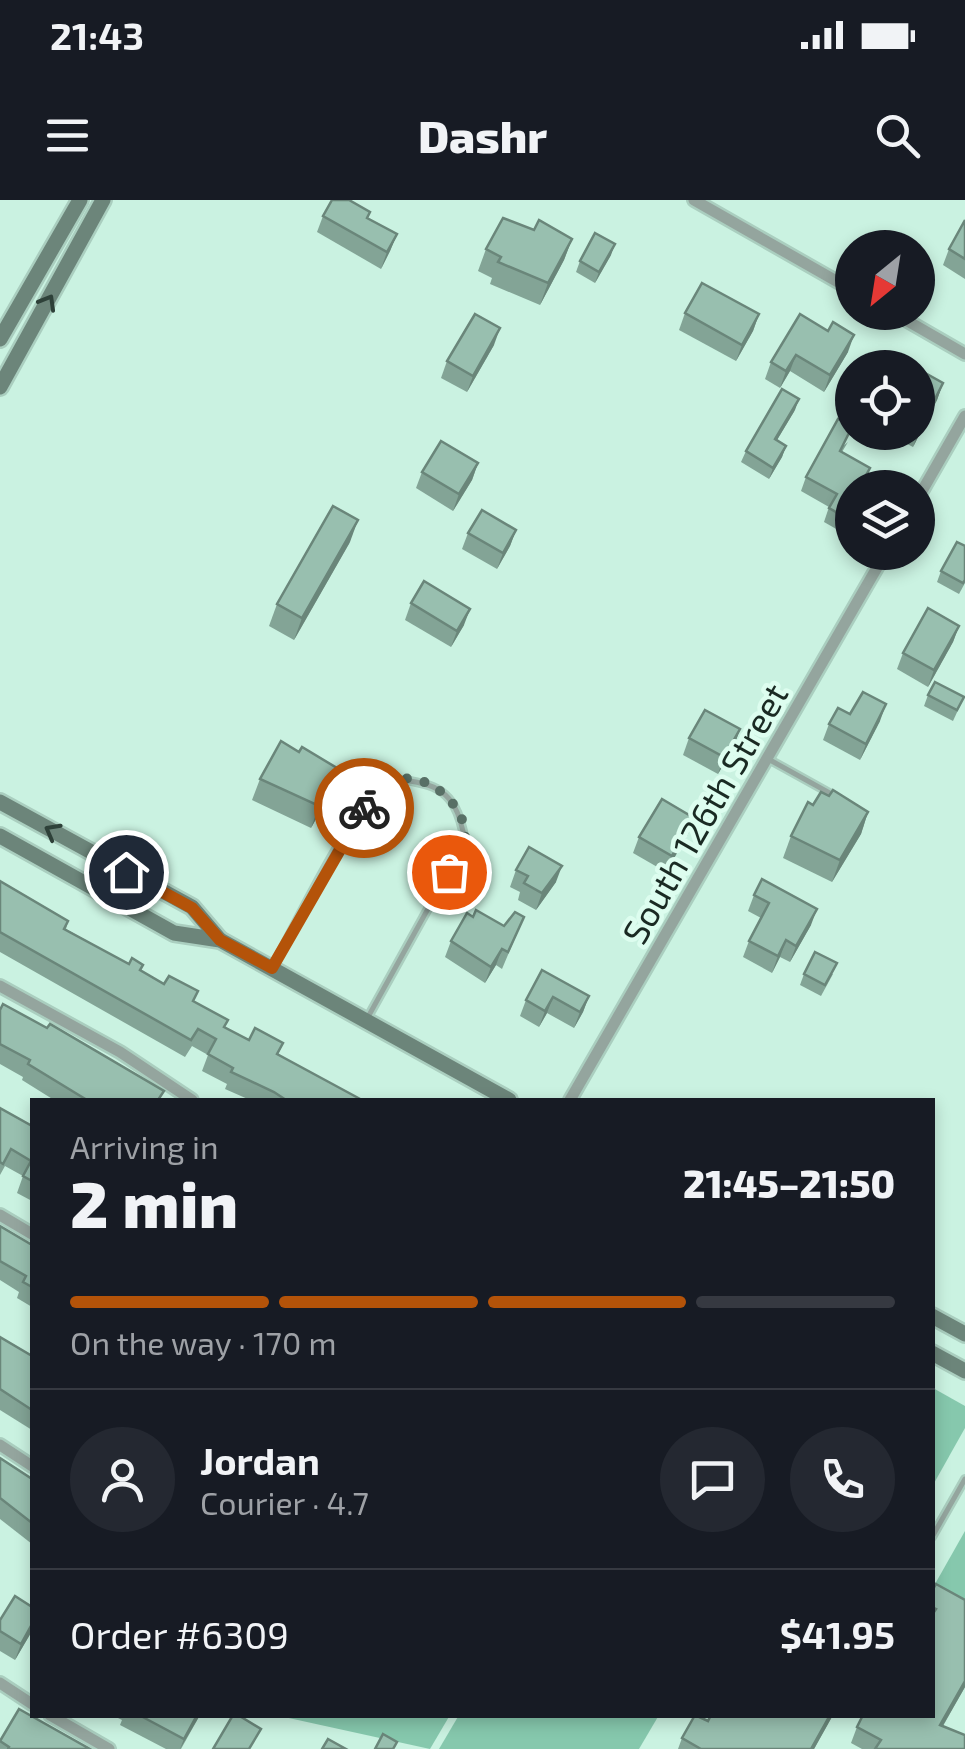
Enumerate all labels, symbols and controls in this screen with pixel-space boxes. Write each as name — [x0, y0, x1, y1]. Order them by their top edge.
text: 21:43 — [50, 12, 144, 58]
icon: menu — [40, 108, 95, 163]
text: Dashr — [418, 108, 547, 162]
icon: search — [870, 108, 925, 163]
north arrow — [835, 230, 935, 330]
map controls — [835, 230, 935, 570]
one-way arrow — [36, 295, 56, 313]
button: locate — [835, 350, 935, 450]
button: layers — [835, 470, 935, 570]
street label: South 126th Street — [612, 675, 796, 951]
courier — [314, 758, 414, 858]
icon: bike — [337, 781, 392, 836]
one-way arrow — [44, 824, 63, 843]
pin — [84, 830, 169, 915]
pin — [407, 830, 492, 915]
icon: home — [99, 845, 154, 900]
icon: bag — [422, 845, 477, 900]
text: Arriving in — [70, 1127, 219, 1165]
text: 21:45–21:50 — [683, 1160, 895, 1206]
text: 2 min — [70, 1163, 238, 1241]
text: On the way · 170 m — [70, 1323, 336, 1361]
button: person — [70, 1427, 175, 1532]
button: chat — [660, 1427, 765, 1532]
button: phone — [790, 1427, 895, 1532]
text: Jordan — [200, 1437, 320, 1483]
text: Courier · 4.7 — [200, 1483, 369, 1521]
text: Order #6309 — [70, 1611, 289, 1657]
text: $41.95 — [780, 1611, 895, 1657]

